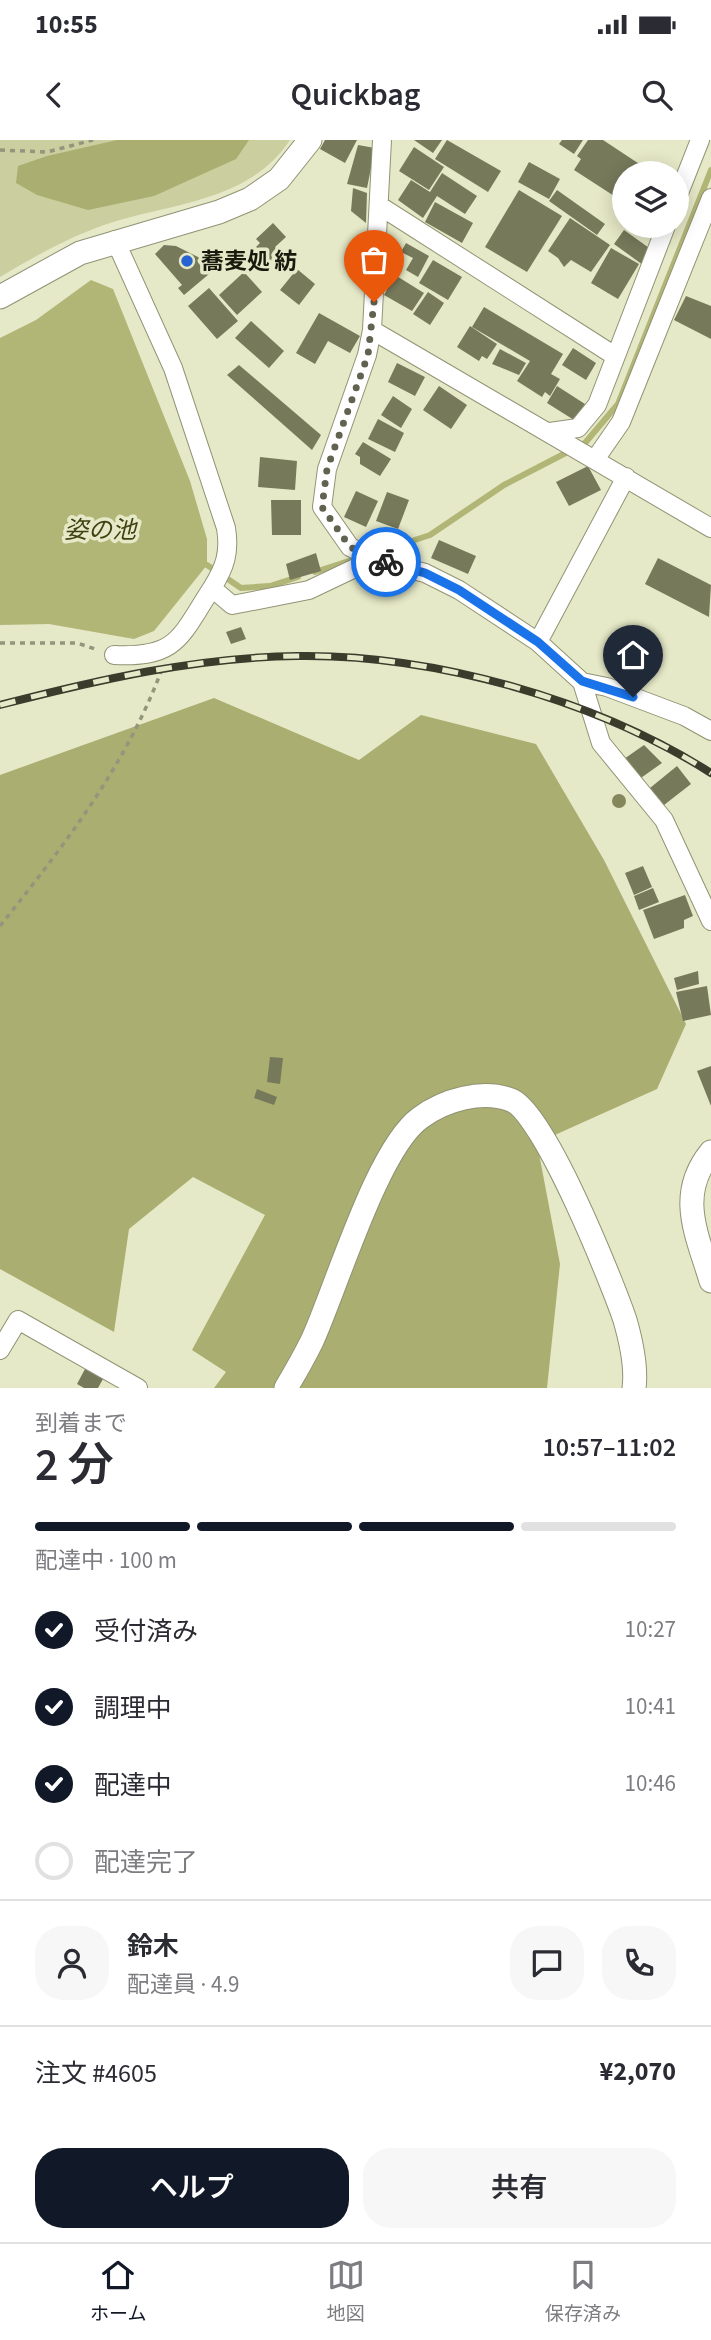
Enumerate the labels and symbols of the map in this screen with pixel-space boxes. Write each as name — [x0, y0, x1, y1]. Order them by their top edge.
pin — [344, 230, 404, 302]
place label: 蕎麦処 紡 — [201, 245, 298, 278]
marker: 蕎麦処 紡 — [179, 253, 195, 269]
water label: 姿の池 — [64, 513, 138, 548]
courier — [351, 527, 421, 597]
pin — [603, 625, 663, 697]

